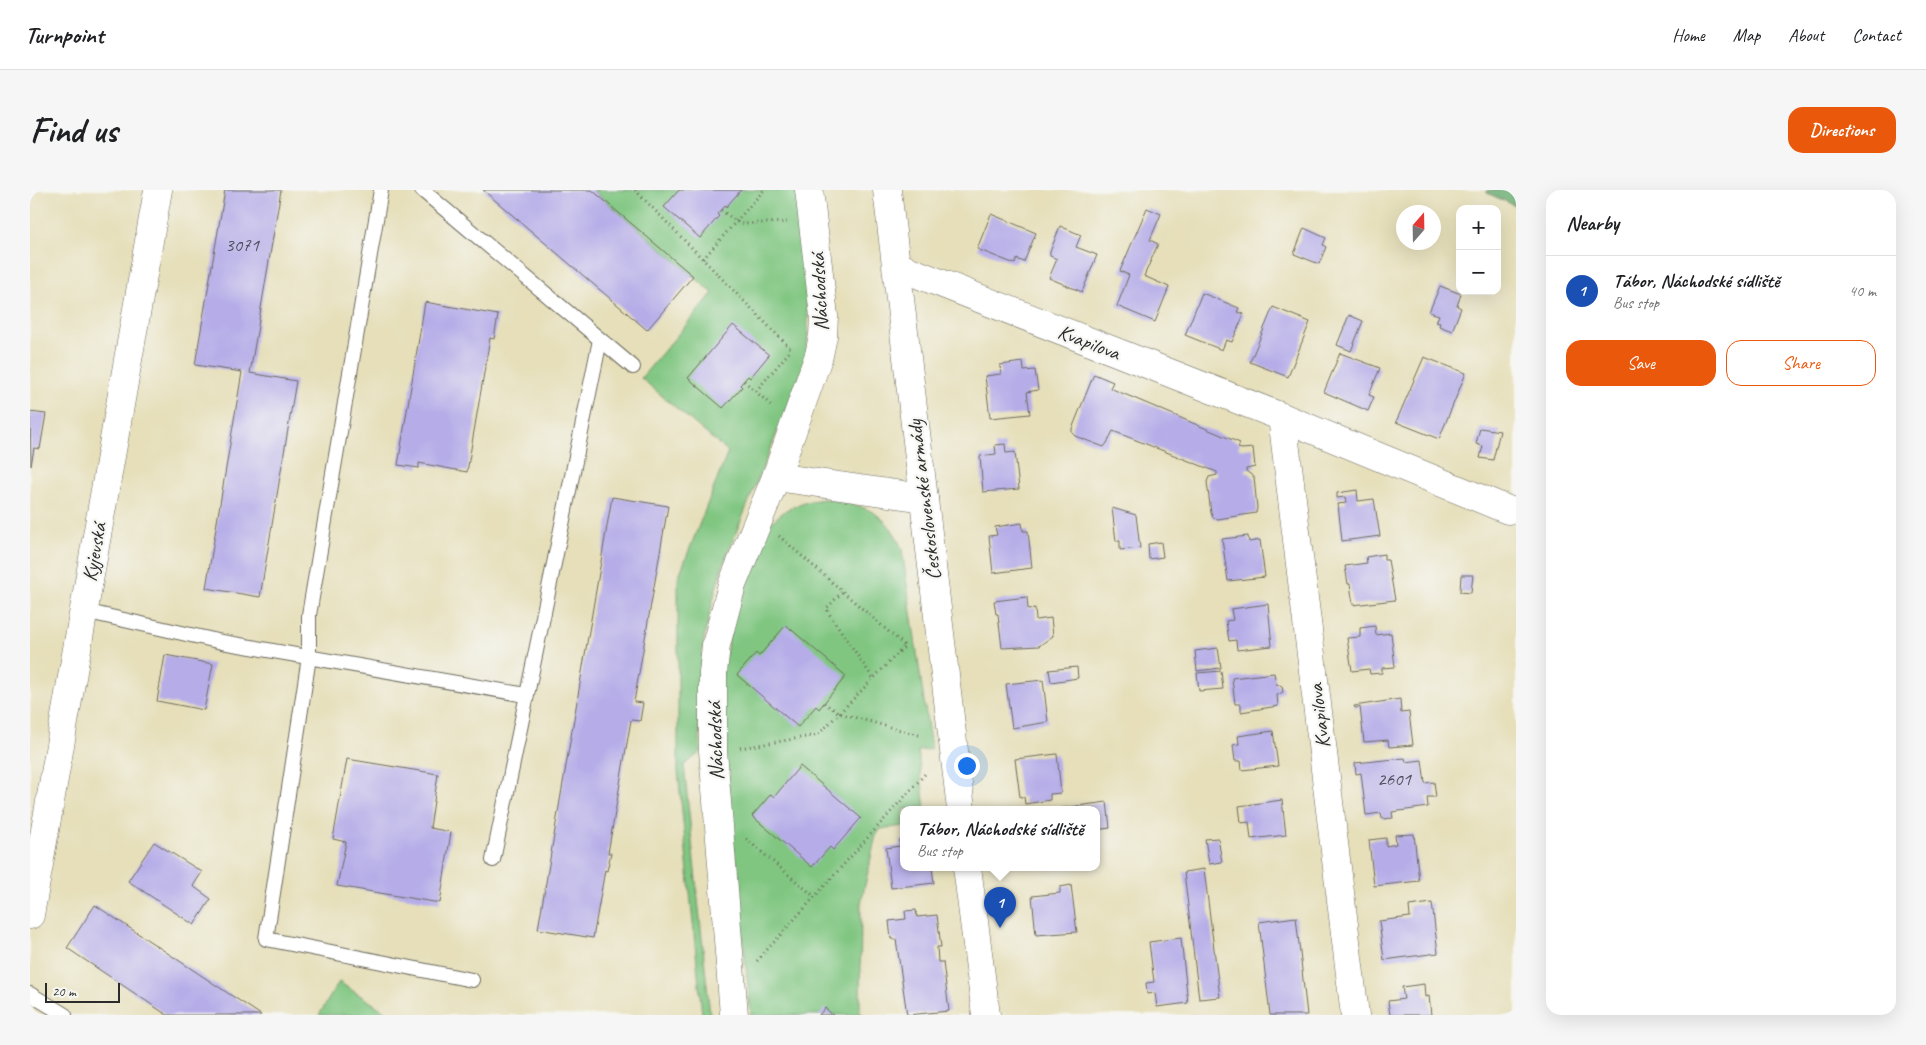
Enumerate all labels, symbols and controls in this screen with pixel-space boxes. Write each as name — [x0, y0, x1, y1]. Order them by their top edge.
text: Turnpoint — [25, 20, 104, 50]
text: Home — [1672, 24, 1705, 46]
text: Map — [1733, 24, 1760, 46]
text: About — [1788, 24, 1824, 46]
text: Contact — [1852, 24, 1901, 46]
button: Directions — [1788, 107, 1896, 153]
text: Find us — [30, 108, 117, 153]
north arrow — [1396, 205, 1441, 250]
map controls — [1456, 205, 1501, 295]
button: + — [1456, 205, 1501, 250]
text: Nearby — [1566, 210, 1619, 236]
house number: 3071 — [225, 233, 261, 257]
street label: Náchodská — [804, 250, 834, 332]
button: − — [1456, 250, 1501, 295]
text: Tábor, Náchodské sídliště — [1613, 269, 1779, 293]
text: 1 — [1578, 281, 1586, 301]
text: 40 m — [1849, 281, 1876, 301]
text: Bus stop — [1613, 293, 1659, 313]
street label: Kvapilova — [1054, 318, 1125, 366]
button: Save — [1566, 340, 1716, 386]
button: Share — [1726, 340, 1876, 386]
street label: Československé armády — [901, 416, 947, 582]
street label: Kyjevská — [76, 519, 112, 583]
street label: Kvapilova — [1302, 681, 1336, 750]
street label: Náchodská — [701, 700, 729, 781]
your location — [954, 753, 980, 779]
house number: 2601 — [1377, 767, 1413, 791]
popup — [900, 806, 1100, 871]
text: Tábor, Náchodské sídliště — [917, 817, 1083, 841]
text: Bus stop — [917, 841, 963, 861]
pin: 1 — [984, 887, 1016, 928]
scale bar — [45, 980, 120, 1003]
text: 20 m — [52, 983, 76, 1000]

